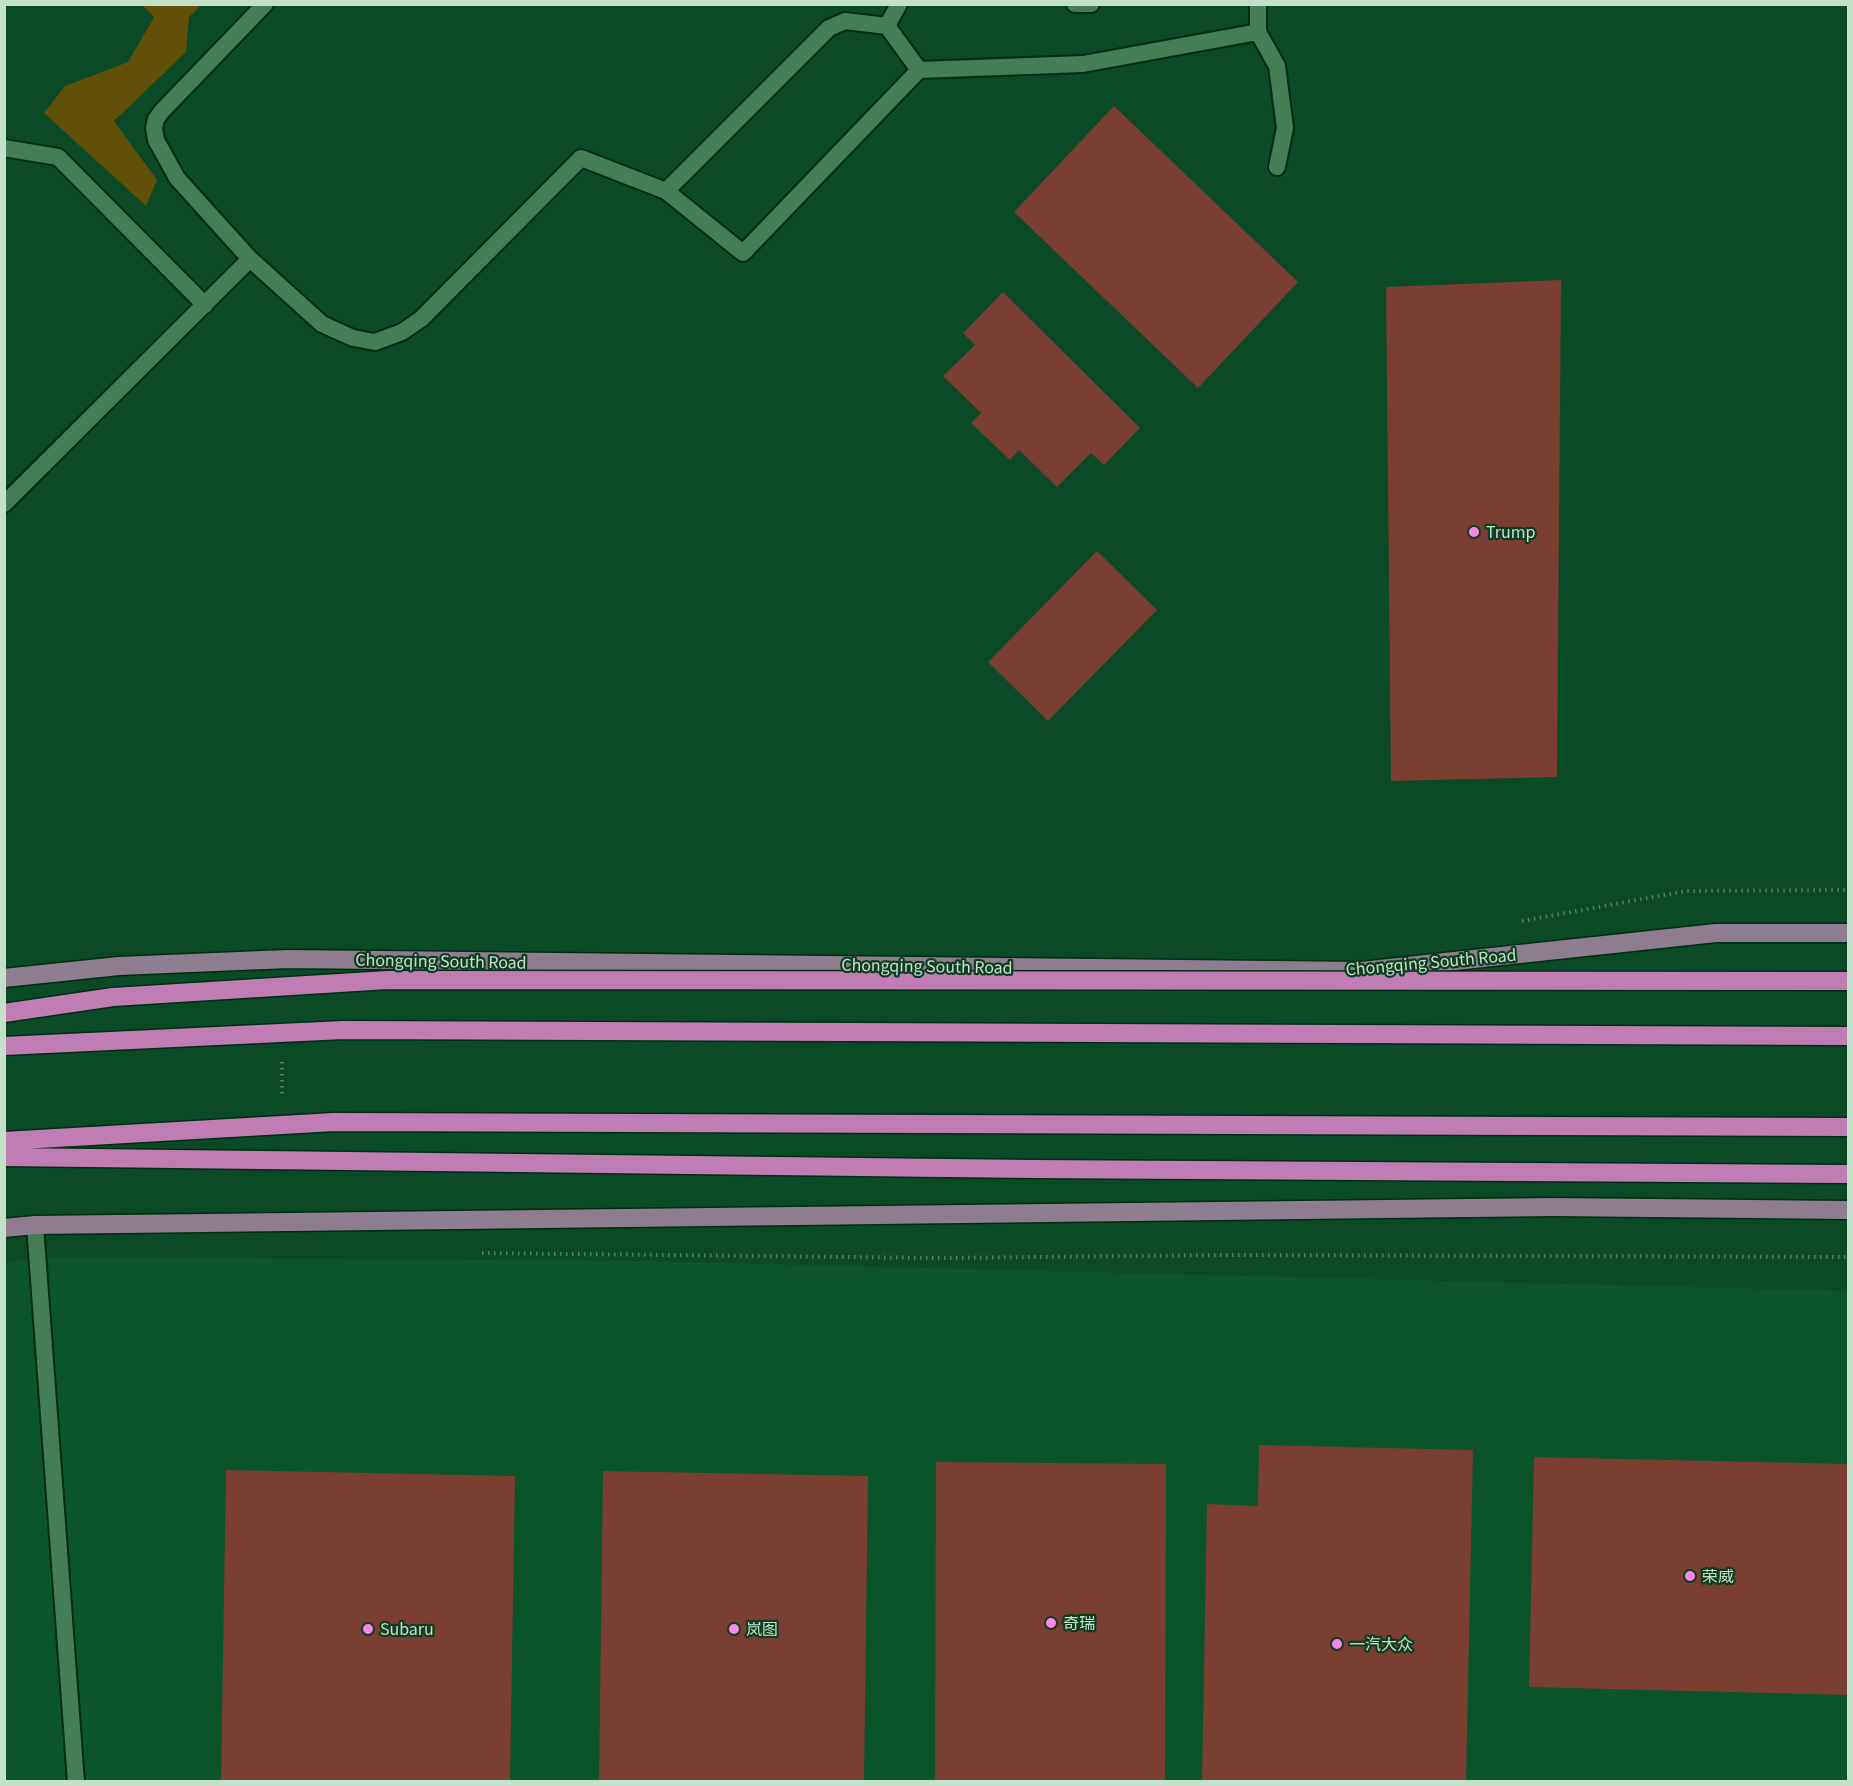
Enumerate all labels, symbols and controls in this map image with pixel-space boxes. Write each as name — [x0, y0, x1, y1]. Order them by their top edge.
place label: Trump — [1486, 522, 1535, 542]
marker: Trump — [1467, 525, 1481, 539]
street label: Chongqing South Road — [1345, 945, 1517, 979]
street label: Chongqing South Road — [355, 950, 527, 972]
street label: Chongqing South Road — [841, 955, 1013, 977]
place label: 荣威 — [1702, 1566, 1734, 1586]
marker: 荣威 — [1683, 1569, 1697, 1583]
place label: 奇瑞 — [1063, 1613, 1095, 1633]
marker: 奇瑞 — [1044, 1616, 1058, 1630]
place label: Subaru — [380, 1619, 434, 1639]
place label: 岚图 — [746, 1619, 778, 1639]
marker: Subaru — [361, 1622, 375, 1636]
marker: 岚图 — [727, 1622, 741, 1636]
place label: 一汽大众 — [1349, 1634, 1413, 1654]
marker: 一汽大众 — [1330, 1637, 1344, 1651]

